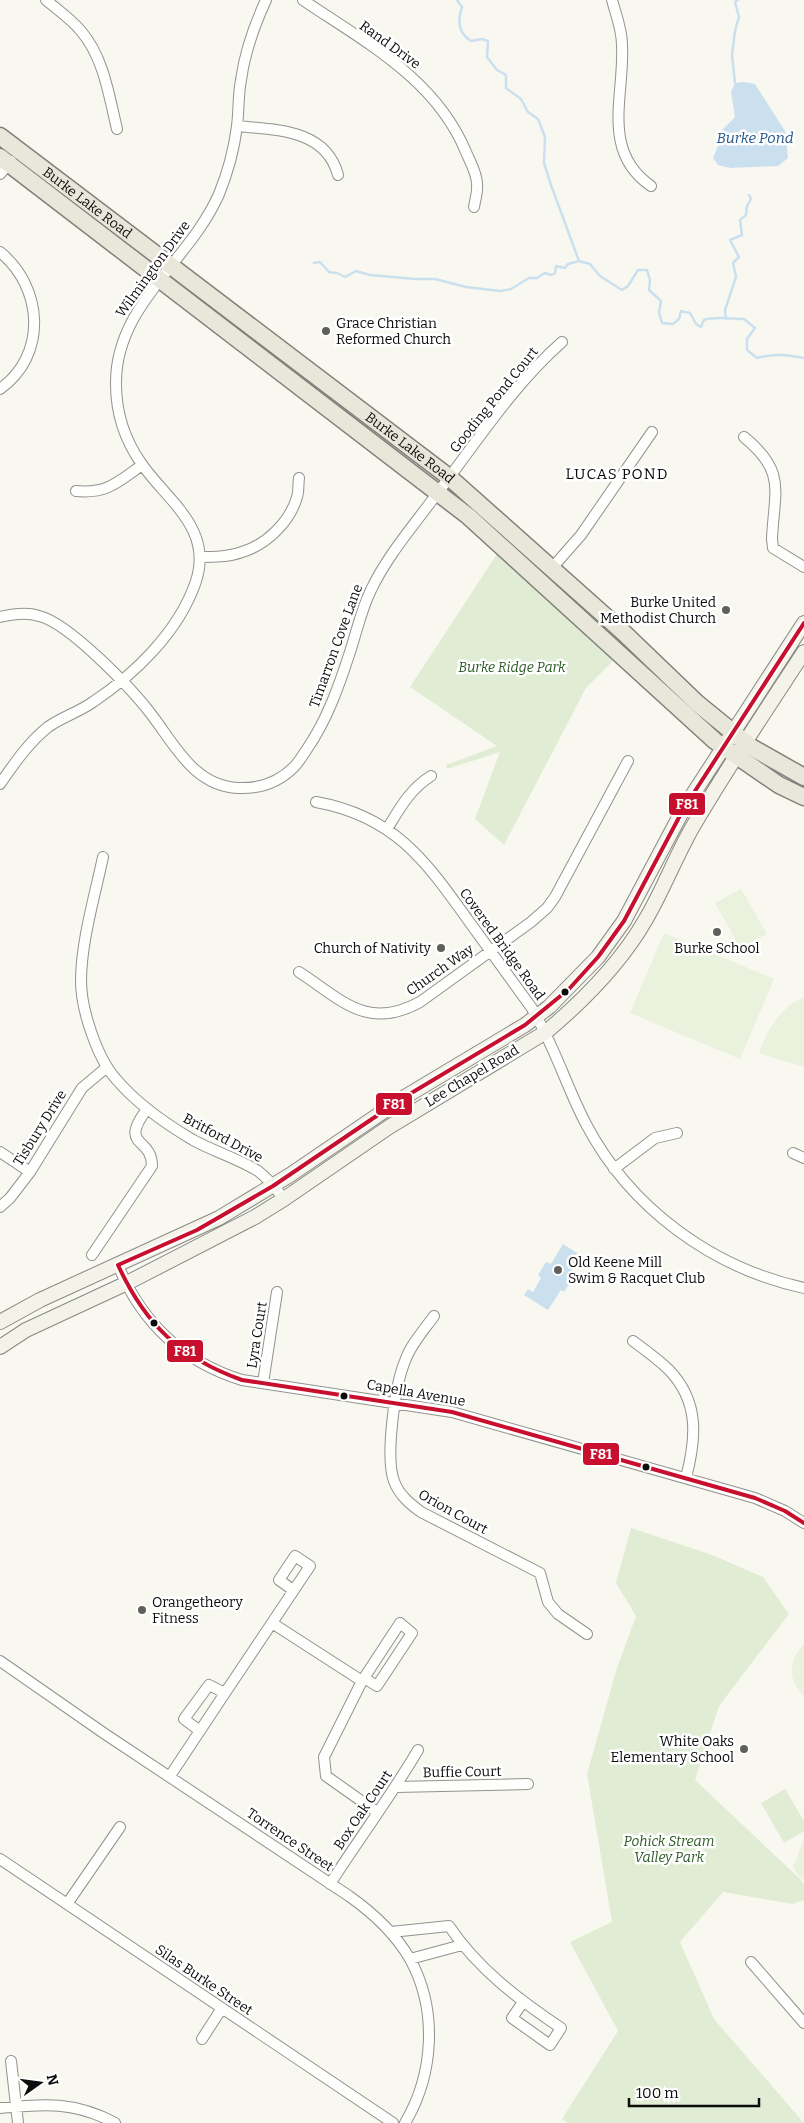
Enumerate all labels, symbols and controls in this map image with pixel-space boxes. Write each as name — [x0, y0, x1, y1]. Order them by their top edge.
street label: Rand Drive — [356, 17, 424, 73]
water label: Burke Pond — [717, 129, 794, 147]
street label: Burke Lake Road — [40, 163, 136, 242]
street label: Wilmington Drive — [112, 217, 194, 321]
place label: Grace Christian Reformed Church — [336, 315, 451, 348]
marker: Grace Christian Reformed Church — [320, 325, 332, 337]
street label: Gooding Pond Court — [446, 344, 542, 456]
street label: Burke Lake Road — [362, 408, 458, 487]
district label: LUCAS POND — [566, 465, 668, 483]
street label: Timarron Cove Lane — [306, 582, 366, 710]
place label: Burke United Methodist Church — [600, 594, 716, 627]
marker: Burke United Methodist Church — [720, 604, 732, 616]
park label: Burke Ridge Park — [458, 659, 566, 676]
line badge: F81 — [668, 792, 706, 816]
text: F81 — [676, 796, 698, 813]
street label: Covered Bridge Road — [456, 885, 548, 1003]
marker: Burke School — [711, 926, 723, 938]
place label: Church of Nativity — [314, 940, 432, 957]
street label: Church Way — [403, 940, 477, 999]
place label: Burke School — [674, 940, 760, 957]
marker: Church of Nativity — [435, 942, 447, 954]
unlabelled marker — [560, 987, 570, 997]
street label: Lee Chapel Road — [422, 1041, 522, 1111]
street label: Tisbury Drive — [10, 1087, 70, 1169]
line badge: F81 — [375, 1092, 413, 1116]
text: F81 — [383, 1096, 405, 1113]
street label: Britford Drive — [180, 1110, 266, 1166]
place label: Old Keene Mill Swim & Racquet Club — [568, 1254, 705, 1287]
marker: Old Keene Mill Swim & Racquet Club — [552, 1264, 564, 1276]
street label: Lyra Court — [243, 1300, 271, 1370]
unlabelled marker — [149, 1318, 159, 1328]
line badge: F81 — [166, 1339, 204, 1363]
text: F81 — [174, 1343, 196, 1360]
street label: Capella Avenue — [365, 1376, 467, 1410]
unlabelled marker — [339, 1391, 349, 1401]
line badge: F81 — [582, 1442, 620, 1466]
text: F81 — [590, 1446, 612, 1463]
unlabelled marker — [641, 1462, 651, 1472]
street label: Orion Court — [415, 1486, 491, 1538]
place label: Orangetheory Fitness — [152, 1594, 243, 1627]
marker: Orangetheory Fitness — [136, 1604, 148, 1616]
place label: White Oaks Elementary School — [611, 1733, 734, 1766]
marker: White Oaks Elementary School — [738, 1743, 750, 1755]
street label: Buffie Court — [422, 1763, 502, 1781]
street label: Box Oak Court — [330, 1767, 396, 1853]
street label: Torrence Street — [243, 1805, 337, 1875]
park label: Pohick Stream Valley Park — [624, 1833, 714, 1866]
street label: Silas Burke Street — [152, 1941, 256, 2019]
north arrow — [15, 2058, 65, 2108]
text: N — [43, 2073, 62, 2087]
scale bar — [629, 2076, 759, 2108]
text: 100 m — [636, 2084, 679, 2102]

